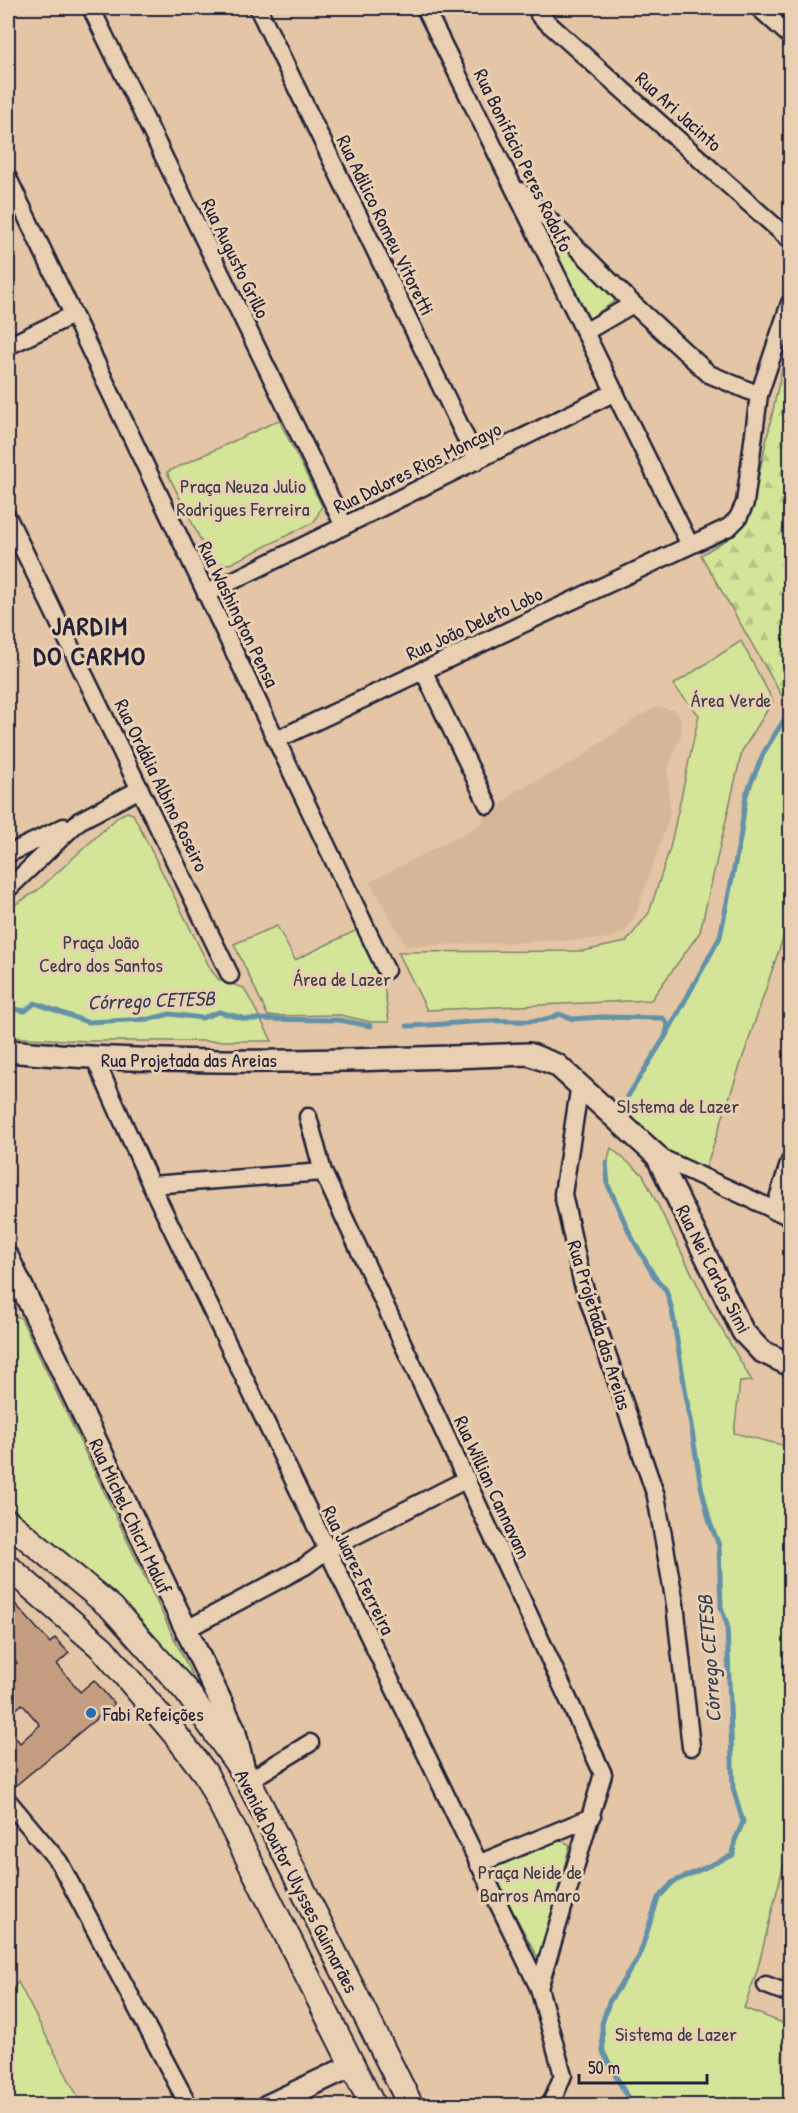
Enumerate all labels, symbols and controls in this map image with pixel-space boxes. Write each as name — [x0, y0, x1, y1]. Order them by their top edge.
street label: Rua Bonifácio Peres Rodolfo — [468, 64, 580, 256]
street label: Rua Ari Jacinto — [630, 65, 728, 157]
street label: Rua Adilico Romeu Vitoretti — [331, 130, 441, 320]
street label: Rua Augusto Grillo — [195, 194, 277, 322]
street label: Rua Dolores Rios Moncayo — [329, 415, 505, 519]
park label: Praça Neuza Julio Rodrigues Ferreira — [176, 472, 310, 522]
street label: Rua Washington Pensa — [192, 537, 286, 691]
street label: Rua João Deleto Lobo — [401, 580, 547, 666]
district label: JARDIM DO CARMO — [33, 608, 147, 673]
park label: Área Verde — [691, 686, 771, 713]
street label: Rua Ordália Albino Roseiro — [108, 694, 216, 876]
park label: Praça João Cedro dos Santos — [39, 928, 163, 978]
park label: Área de Lazer — [293, 965, 391, 992]
water label: Córrego CETESB — [87, 983, 216, 1017]
street label: Rua Projetada das Areias — [101, 1046, 277, 1073]
park label: SIstema de Lazer — [617, 1092, 739, 1119]
street label: Rua Nei Carlos Simi — [670, 1200, 758, 1338]
street label: Rua Projetada das Areias — [561, 1237, 639, 1413]
street label: Rua Willian Cannavam — [448, 1411, 538, 1563]
street label: Rua Michel Chicri Maluf — [83, 1434, 179, 1598]
street label: Rua Juarez Ferreira — [316, 1501, 402, 1639]
water label: Córrego CETESB — [690, 1593, 728, 1724]
place label: Fabi Refeições — [102, 1700, 204, 1727]
marker: Fabi Refeições — [84, 1706, 98, 1720]
street label: Avenida Doutor Ulysses Guimarães — [229, 1765, 365, 1998]
park label: Praça Neide de Barros Amaro — [478, 1858, 582, 1908]
park label: Sistema de Lazer — [615, 2020, 737, 2047]
scale bar — [579, 2047, 706, 2085]
text: 50 m — [588, 2055, 620, 2080]

